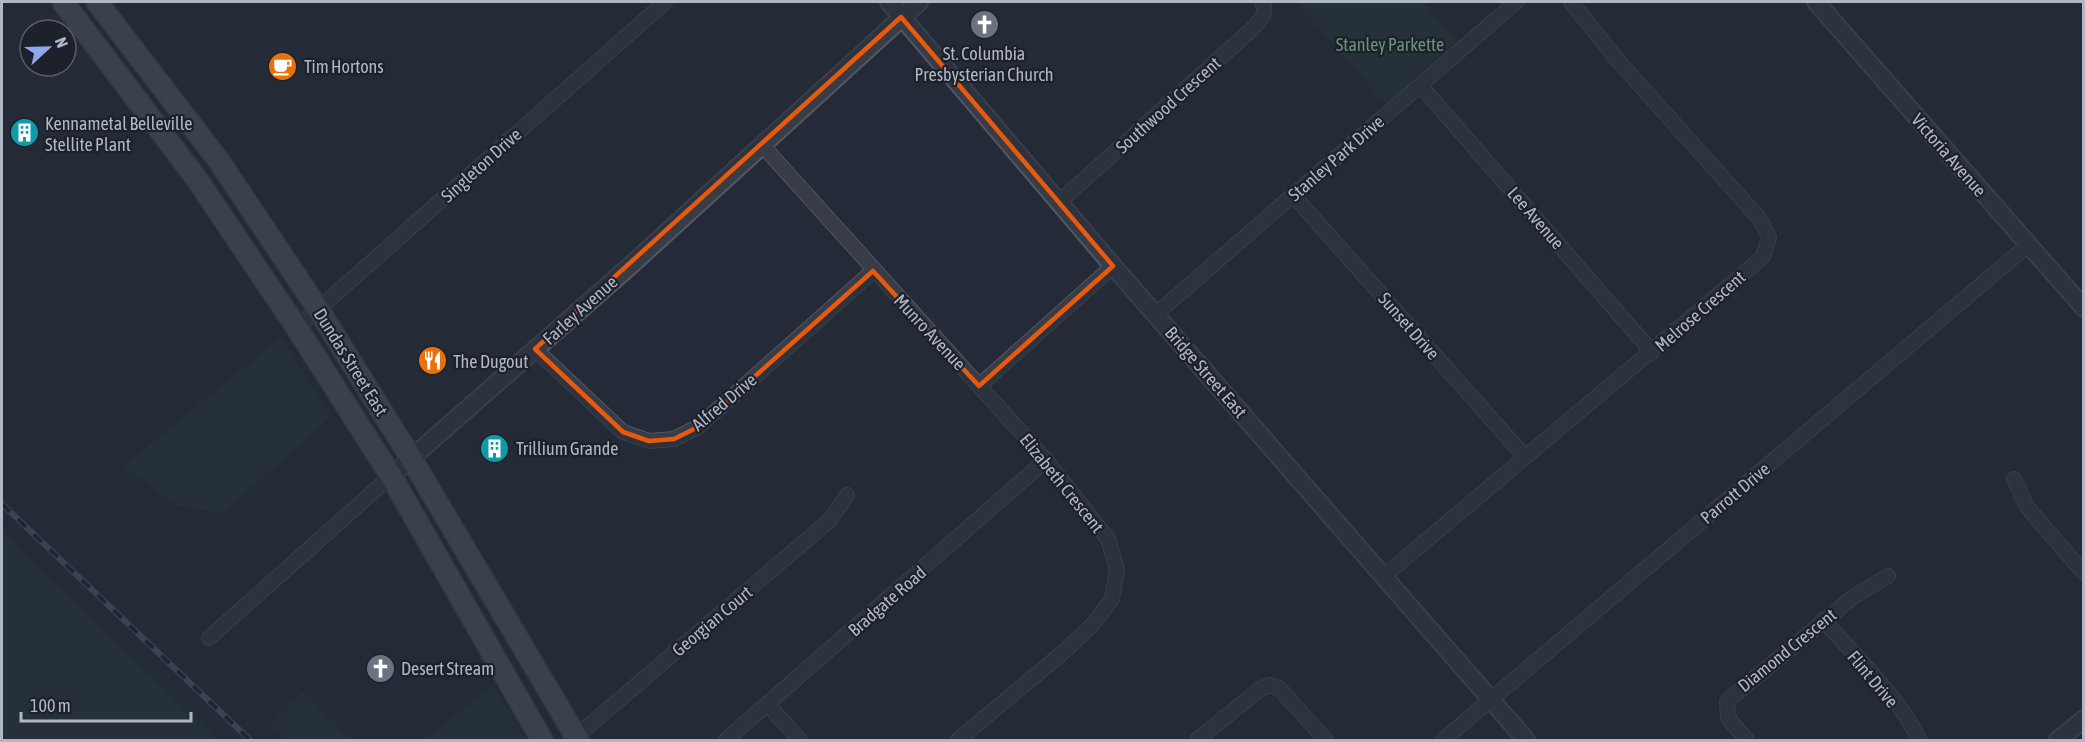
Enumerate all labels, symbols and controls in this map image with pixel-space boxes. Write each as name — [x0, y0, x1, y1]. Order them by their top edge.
church icon: St. Columbia Presbysterian Church — [968, 8, 1000, 40]
north arrow — [18, 18, 78, 78]
park label: Stanley Parkette — [1336, 34, 1444, 55]
text: N — [52, 35, 72, 50]
place label: St. Columbia Presbysterian Church — [914, 43, 1054, 85]
cafe icon: Tim Hortons — [267, 50, 299, 82]
street label: Southwood Crescent — [1111, 52, 1225, 158]
place label: Tim Hortons — [304, 56, 384, 77]
street label: Victoria Avenue — [1907, 109, 1991, 201]
street label: Stanley Park Drive — [1284, 111, 1388, 205]
place label: Kennametal Belleville Stellite Plant — [45, 113, 193, 155]
building icon: Kennametal Belleville Stellite Plant — [8, 117, 40, 149]
street label: Singleton Drive — [437, 124, 525, 206]
street label: Lee Avenue — [1503, 183, 1569, 253]
street label: Melrose Crescent — [1651, 266, 1749, 356]
street label: Farley Avenue — [538, 271, 622, 349]
street label: Sunset Drive — [1374, 288, 1444, 364]
street label: Munro Avenue — [890, 290, 970, 374]
street label: Dundas Street East — [310, 304, 392, 420]
street label: Bridge Street East — [1161, 322, 1251, 422]
restaurant icon: The Dugout — [416, 345, 448, 377]
place label: The Dugout — [453, 351, 528, 372]
street label: Alfred Drive — [687, 369, 761, 435]
street label: Elizabeth Crescent — [1016, 429, 1108, 537]
building icon: Trillium Grande — [479, 432, 511, 464]
place label: Trillium Grande — [516, 438, 618, 459]
street label: Parrott Drive — [1696, 458, 1774, 528]
street label: Bradgate Road — [844, 562, 930, 640]
street label: Georgian Court — [668, 582, 756, 660]
street label: Diamond Crescent — [1734, 604, 1840, 696]
street label: Flint Drive — [1843, 646, 1903, 712]
church icon: Desert Stream — [364, 652, 396, 684]
place label: Desert Stream — [401, 658, 494, 679]
scale bar — [21, 685, 190, 723]
text: 100 m — [30, 695, 71, 716]

